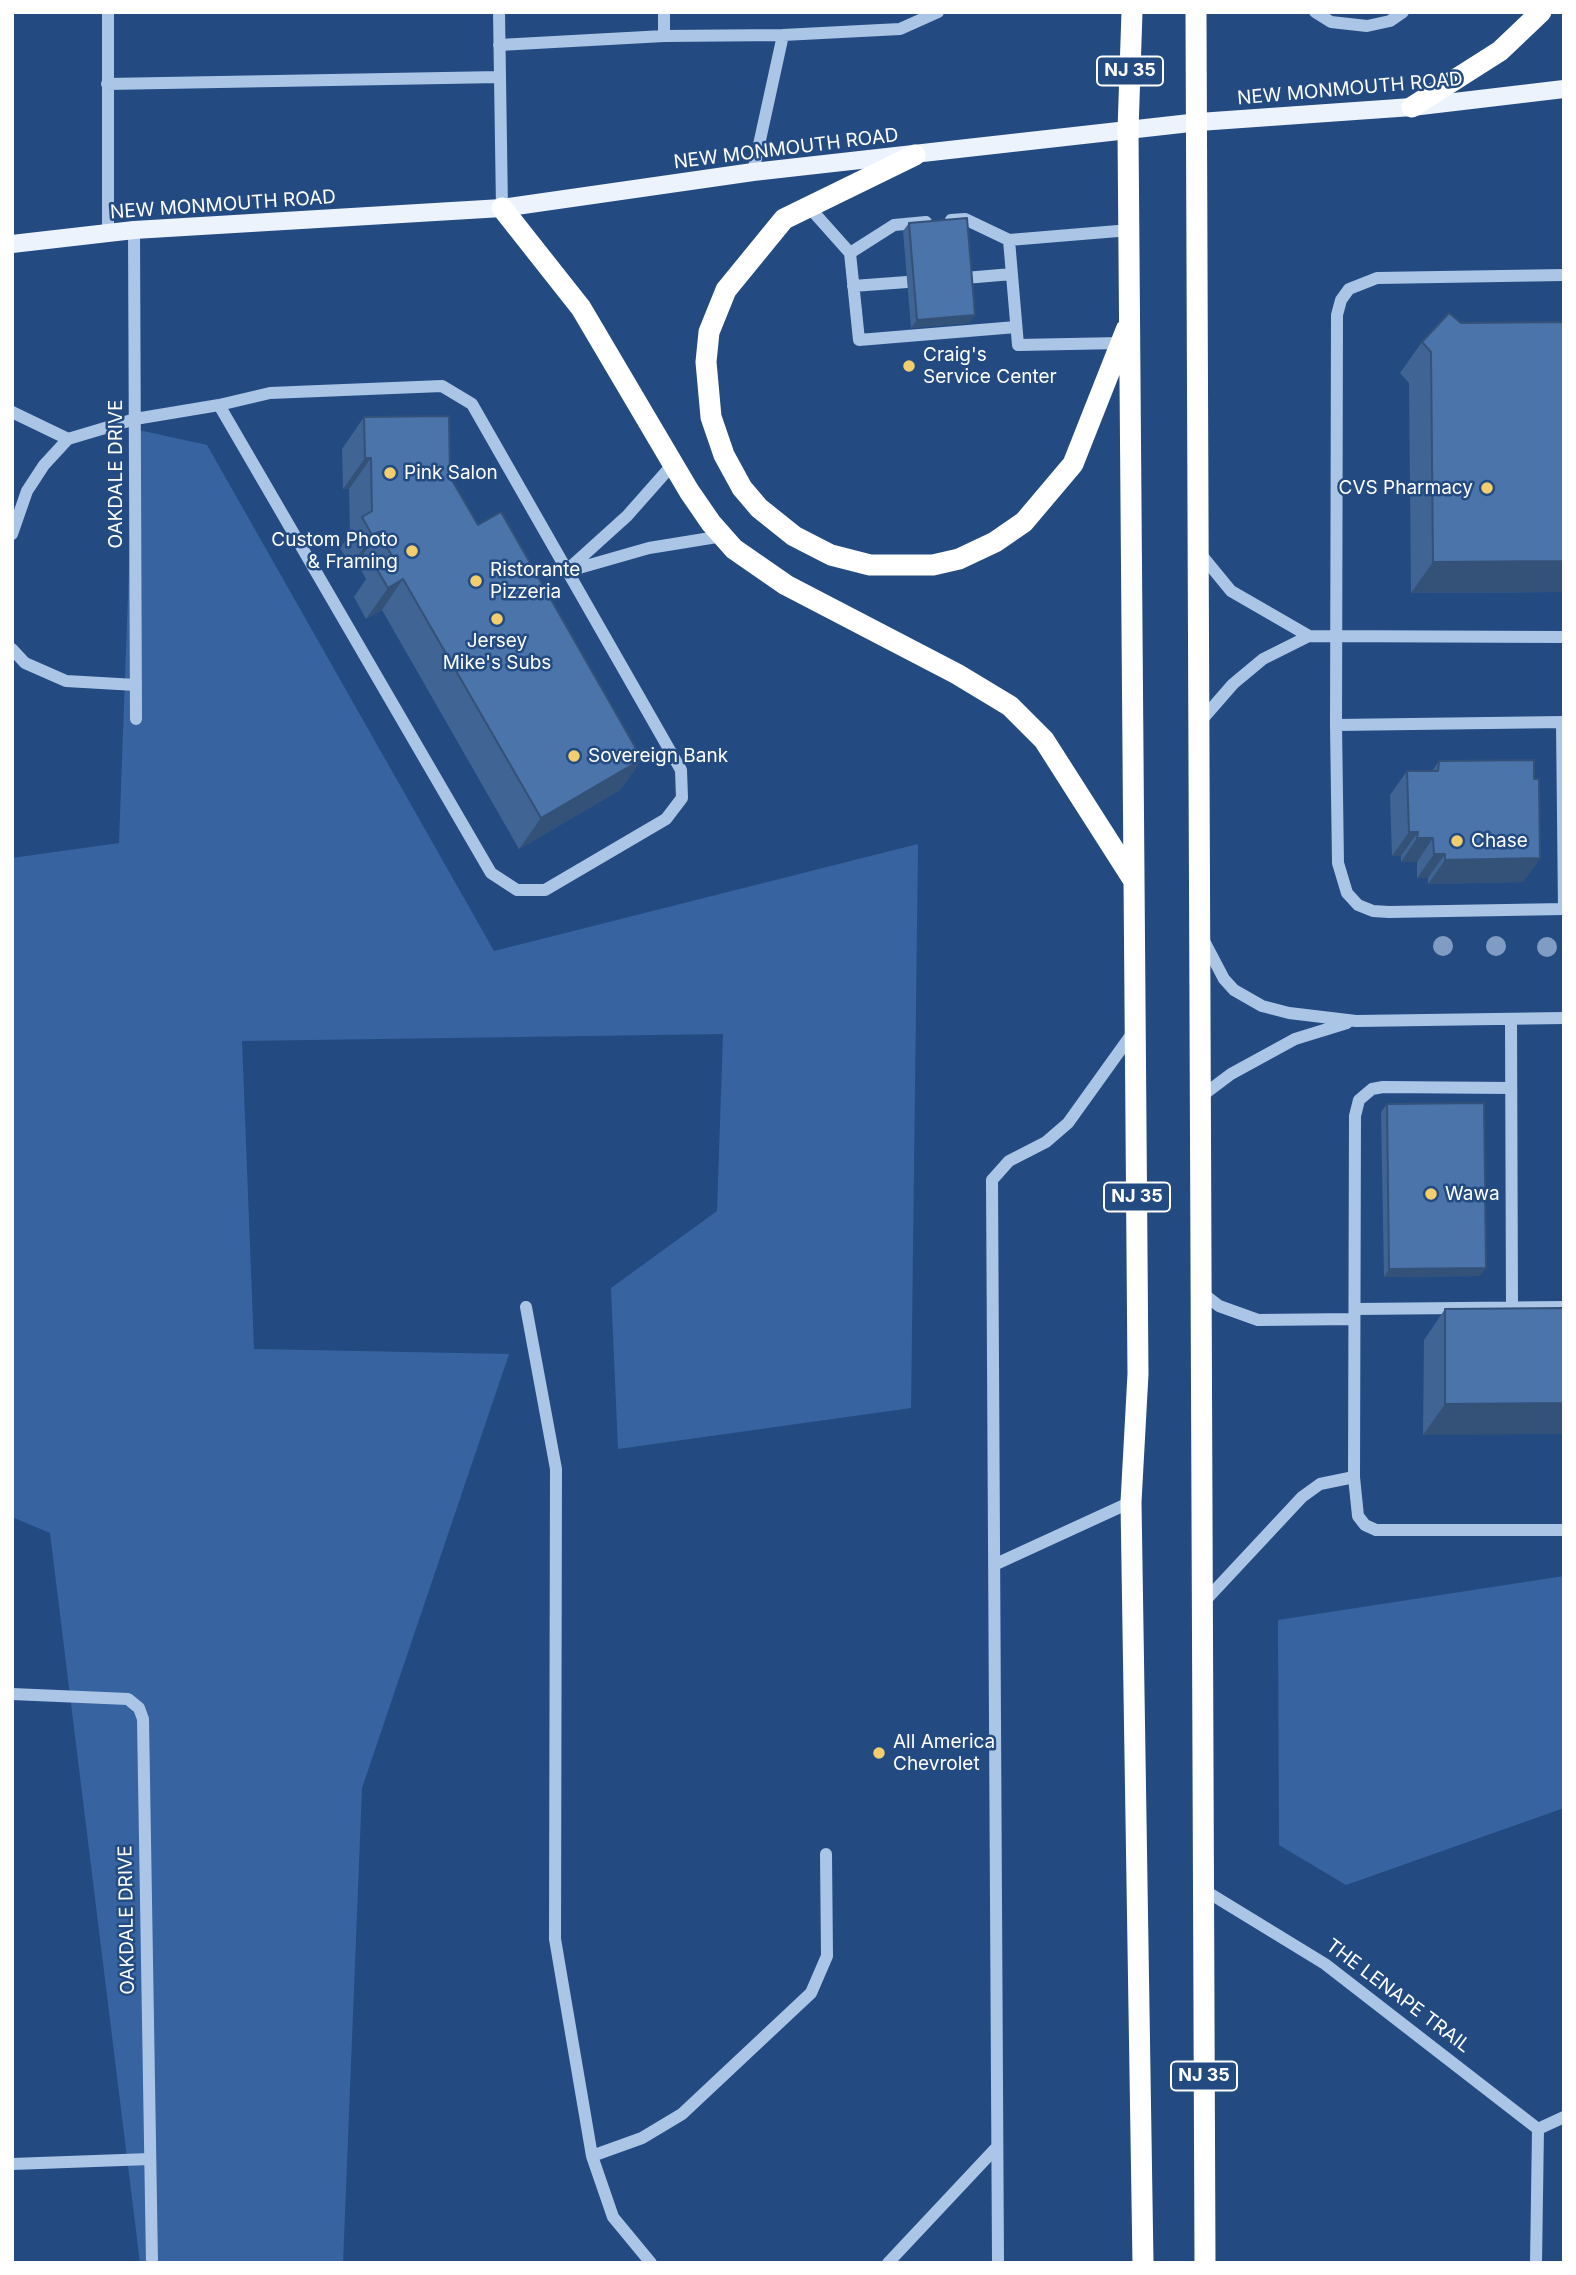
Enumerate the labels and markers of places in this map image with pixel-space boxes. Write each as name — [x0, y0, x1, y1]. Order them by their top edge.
place label: Craig's Service Center — [923, 344, 1057, 388]
marker: Craig's Service Center — [901, 358, 917, 374]
place label: Pink Salon — [404, 462, 498, 484]
marker: Pink Salon — [382, 465, 398, 481]
place label: CVS Pharmacy — [1339, 477, 1473, 499]
marker: CVS Pharmacy — [1479, 480, 1495, 496]
place label: Custom Photo & Framing — [271, 529, 398, 573]
marker: Custom Photo & Framing — [404, 543, 420, 559]
place label: Ristorante Pizzeria — [490, 559, 580, 603]
marker: Ristorante Pizzeria — [468, 573, 484, 589]
marker: Jersey Mike's Subs — [489, 611, 505, 627]
place label: Jersey Mike's Subs — [443, 630, 551, 674]
place label: Sovereign Bank — [588, 745, 728, 767]
marker: Sovereign Bank — [566, 748, 582, 764]
place label: Chase — [1471, 830, 1528, 852]
marker: Chase — [1449, 833, 1465, 849]
place label: Wawa — [1445, 1183, 1500, 1205]
marker: Wawa — [1423, 1186, 1439, 1202]
place label: All America Chevrolet — [893, 1731, 995, 1775]
marker: All America Chevrolet — [871, 1745, 887, 1761]

